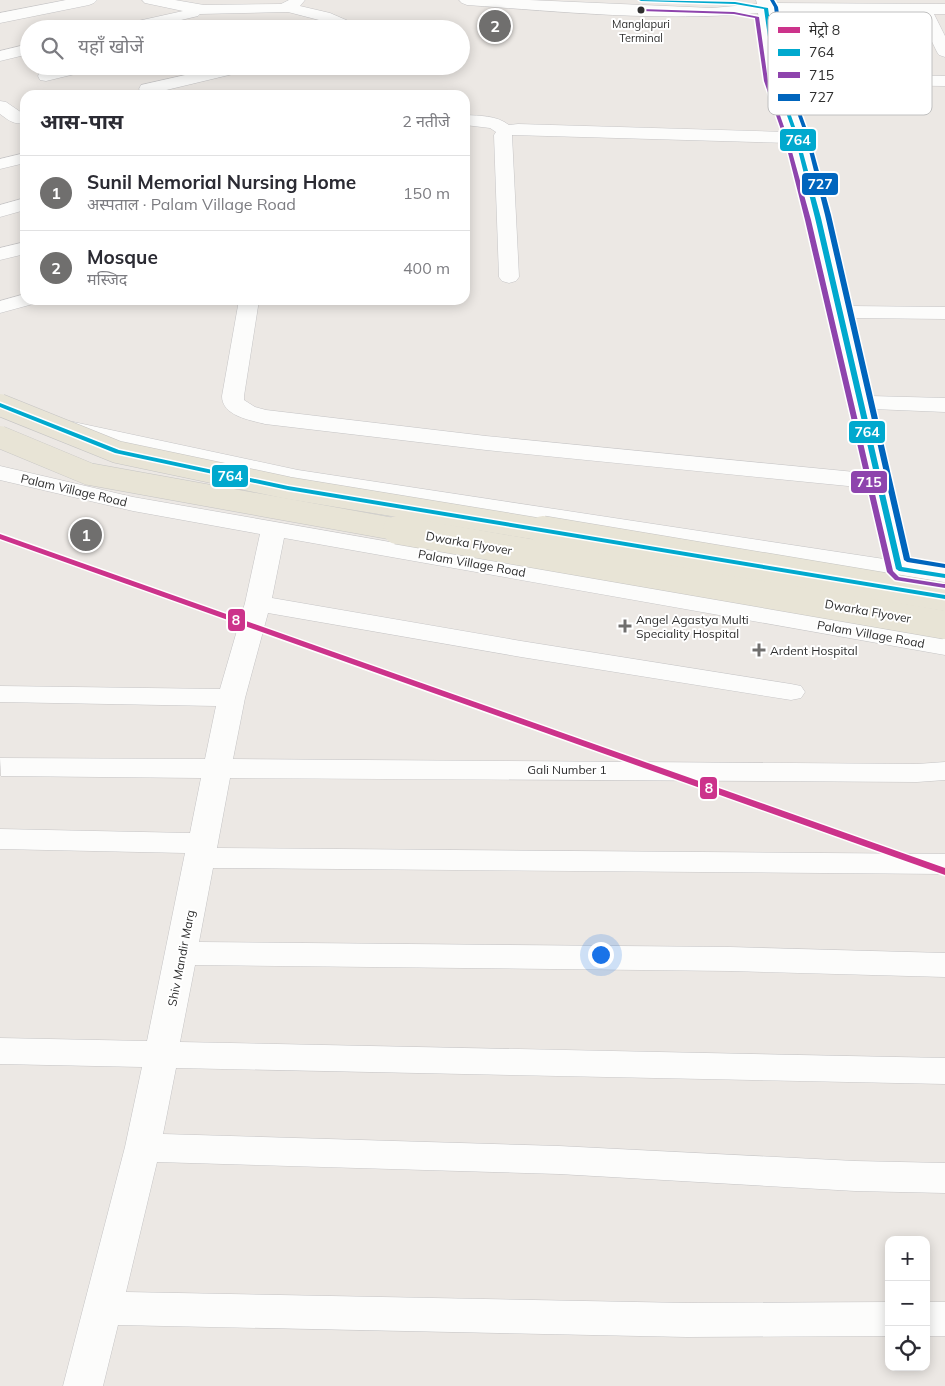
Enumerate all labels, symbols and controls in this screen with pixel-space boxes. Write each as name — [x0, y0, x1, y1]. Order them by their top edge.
marker: Manglapuri Terminal — [636, 5, 646, 15]
pin: 2 — [479, 7, 511, 45]
legend — [768, 12, 932, 115]
place label: Manglapuri Terminal — [612, 17, 670, 45]
search box — [20, 20, 470, 75]
text: मेट्रो 8 — [809, 21, 840, 39]
icon: search — [38, 34, 66, 62]
text: यहाँ खोजें — [78, 34, 144, 58]
text: 764 — [809, 43, 835, 61]
text: 715 — [809, 66, 834, 84]
text: 727 — [809, 88, 834, 106]
text: आस-पास — [40, 108, 123, 134]
text: 2 नतीजे — [402, 111, 450, 131]
line badge: 764 — [779, 128, 817, 152]
text: 764 — [785, 131, 811, 149]
text: Sunil Memorial Nursing Home — [87, 170, 356, 194]
line badge: 727 — [801, 172, 839, 196]
text: 727 — [807, 175, 833, 193]
text: 1 — [51, 183, 61, 203]
text: 150 m — [403, 183, 450, 203]
text: अस्पताल · Palam Village Road — [87, 194, 296, 214]
text: Mosque — [87, 245, 158, 269]
text: 2 — [51, 258, 61, 278]
text: 400 m — [403, 258, 450, 278]
text: मस्जिद — [87, 269, 127, 289]
line badge: 764 — [848, 420, 886, 444]
text: 764 — [854, 423, 880, 441]
line badge: 764 — [211, 464, 249, 488]
text: 764 — [217, 467, 243, 485]
street label: Palam Village Road — [19, 470, 129, 510]
line badge: 715 — [850, 470, 888, 494]
text: 715 — [856, 473, 882, 491]
pin: 1 — [70, 516, 102, 554]
street label: Dwarka Flyover — [425, 528, 514, 558]
street label: Palam Village Road — [417, 546, 527, 580]
street label: Dwarka Flyover — [824, 596, 913, 626]
line badge: 8 — [227, 608, 246, 632]
text: 8 — [232, 611, 240, 629]
place label: Angel Agastya Multi Speciality Hospital — [636, 612, 749, 641]
street label: Palam Village Road — [816, 617, 926, 651]
marker: Angel Agastya Multi Speciality Hospital — [618, 619, 632, 633]
marker: Ardent Hospital — [752, 643, 766, 657]
place label: Ardent Hospital — [770, 643, 858, 658]
street label: Gali Number 1 — [527, 762, 607, 777]
line badge: 8 — [699, 776, 718, 800]
text: 8 — [705, 779, 713, 797]
street label: Shiv Mandir Marg — [164, 908, 198, 1008]
your location — [588, 942, 614, 968]
map controls — [885, 1236, 930, 1371]
button: + — [885, 1236, 930, 1281]
button: − — [885, 1281, 930, 1326]
button: locate — [885, 1326, 930, 1371]

